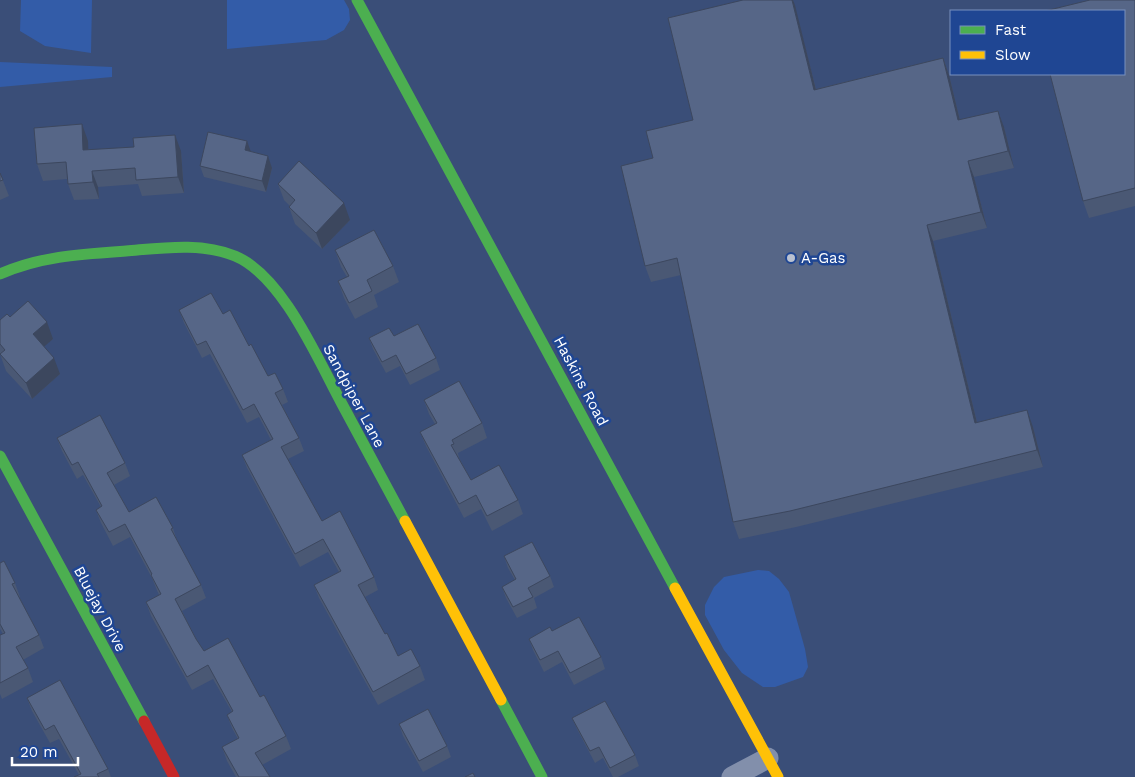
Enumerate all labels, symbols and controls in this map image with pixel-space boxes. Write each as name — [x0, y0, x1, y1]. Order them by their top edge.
legend — [950, 10, 1125, 75]
text: Fast — [995, 21, 1027, 39]
text: Slow — [995, 46, 1031, 64]
place label: A-Gas — [801, 249, 846, 267]
marker: A-Gas — [785, 252, 797, 264]
street label: Haskins Road — [550, 333, 612, 429]
street label: Sandpiper Lane — [319, 341, 389, 451]
street label: Bluejay Drive — [70, 563, 130, 655]
scale bar — [12, 734, 79, 766]
text: 20 m — [20, 743, 58, 761]

